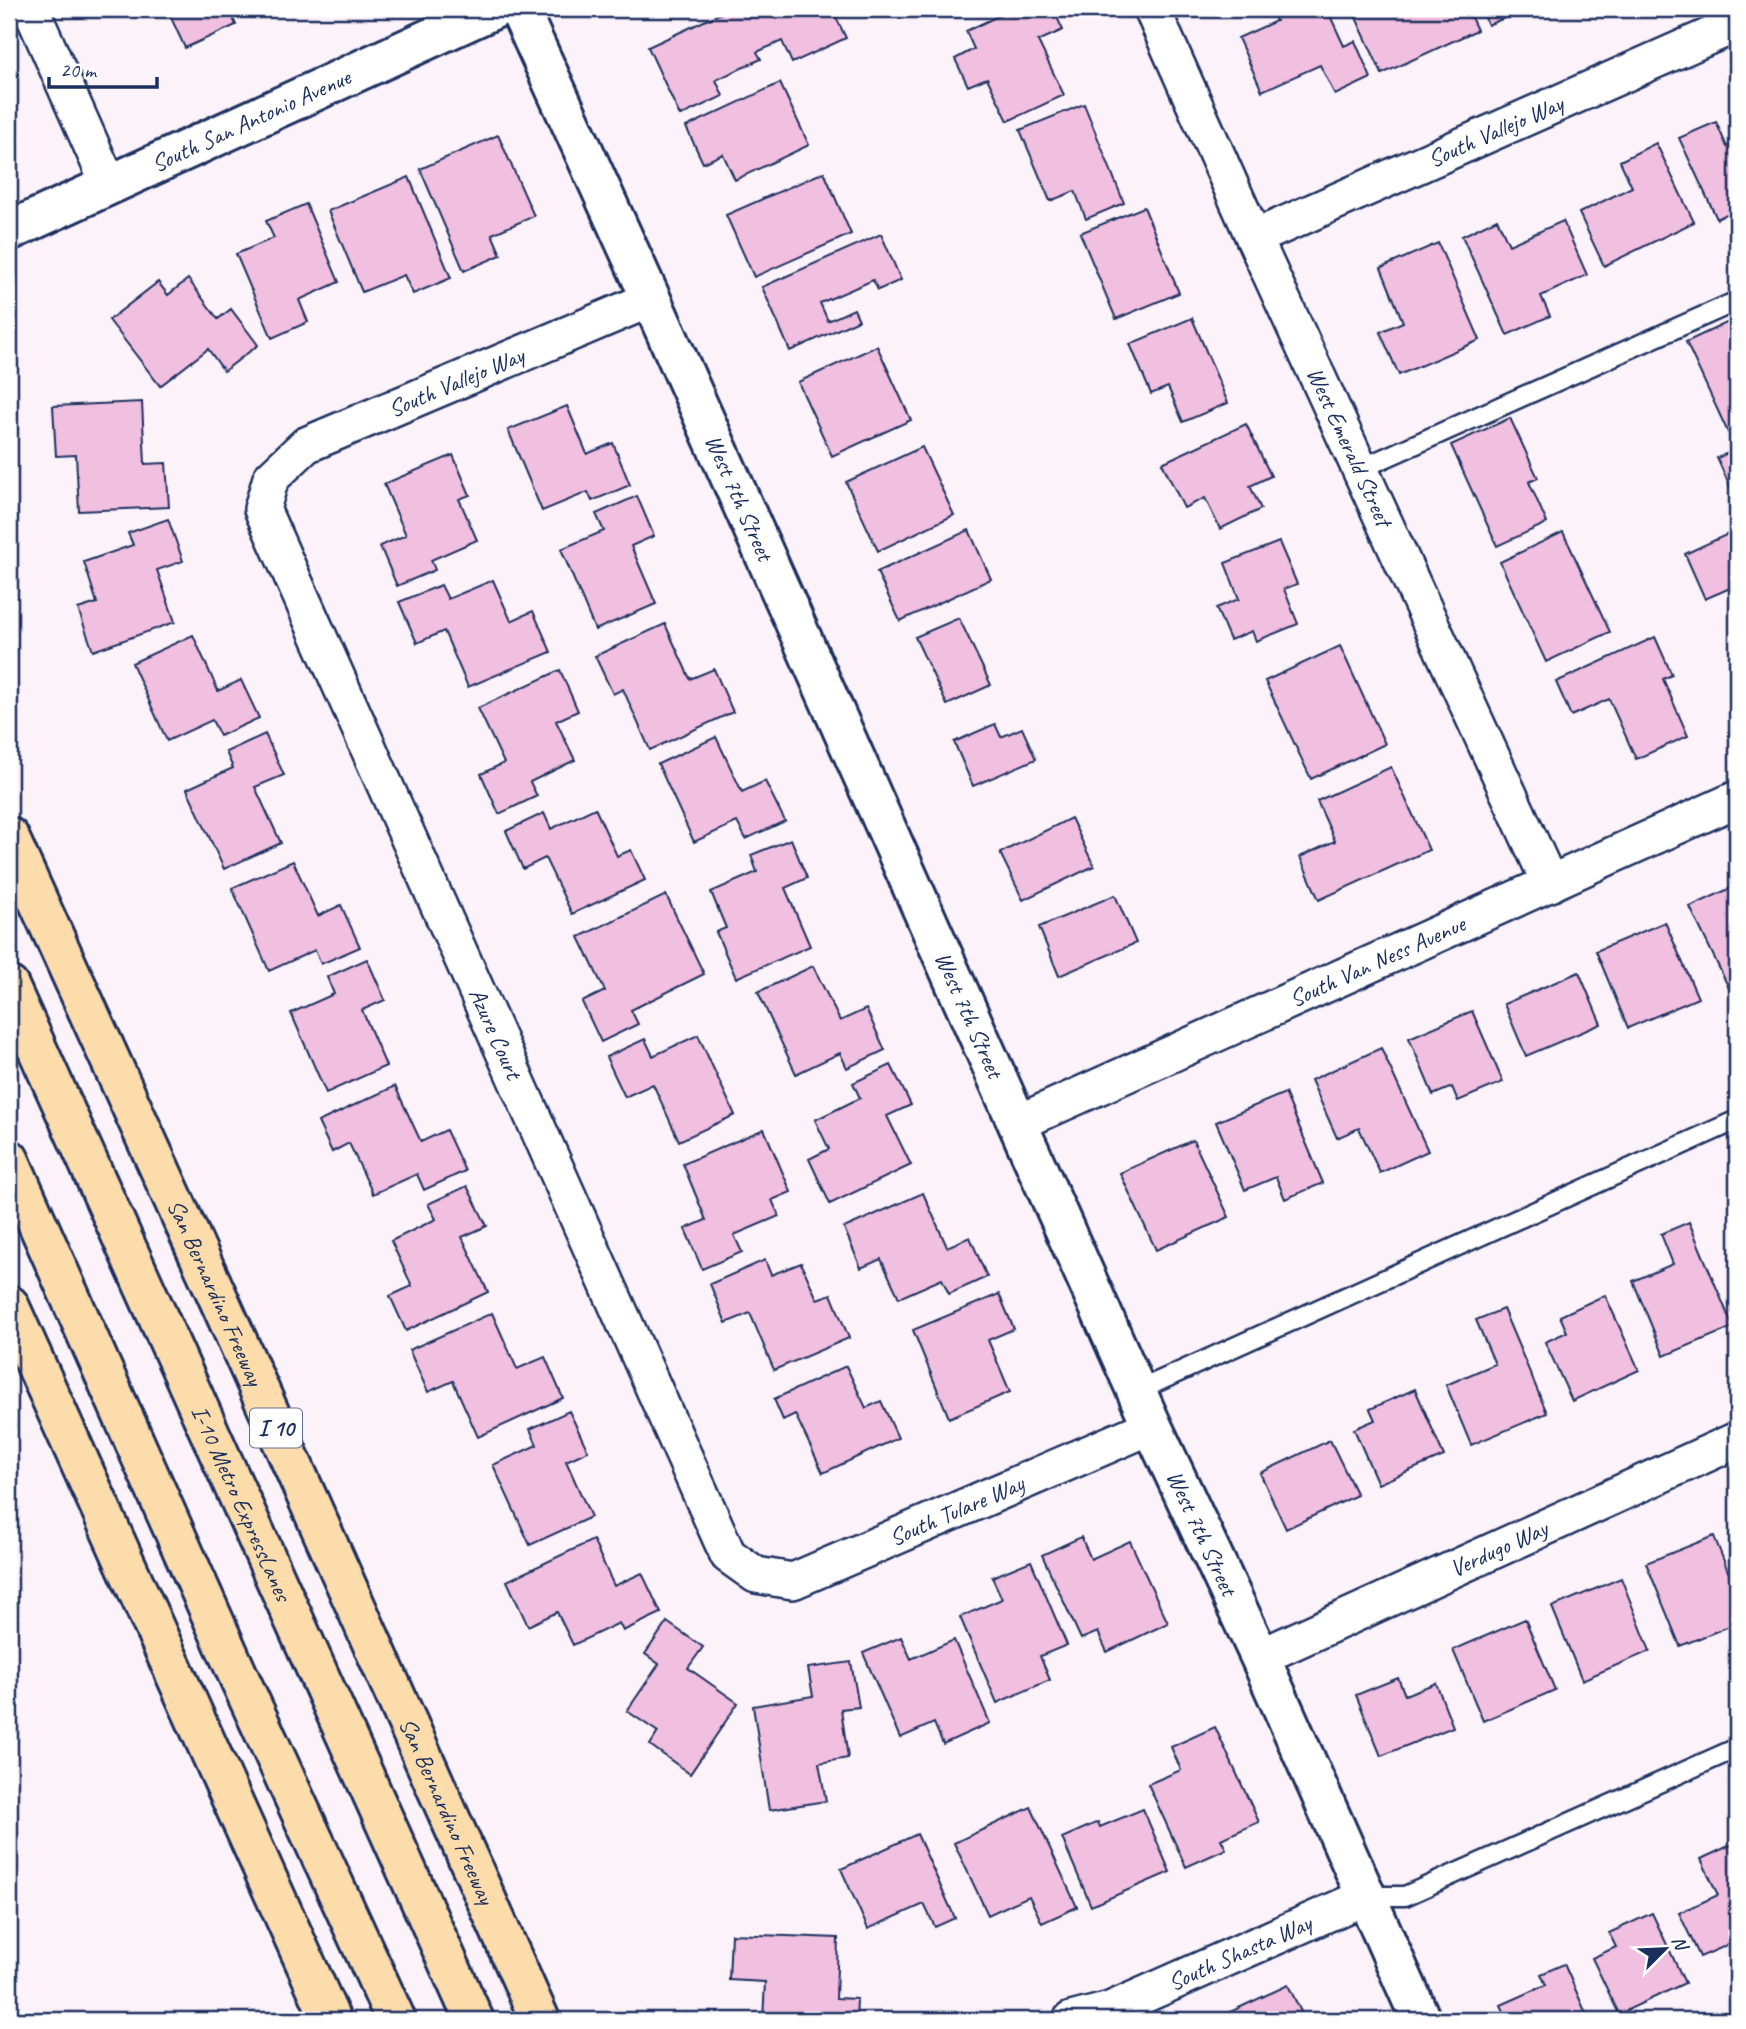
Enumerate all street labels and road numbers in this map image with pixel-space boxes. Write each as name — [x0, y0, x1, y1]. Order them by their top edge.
street label: South San Antonio Avenue — [147, 61, 357, 179]
street label: South Vallejo Way — [1423, 87, 1569, 174]
street label: South Vallejo Way — [384, 339, 530, 424]
street label: West Emerald Street — [1300, 362, 1400, 533]
street label: West 7th Street — [698, 430, 781, 567]
street label: South Van Ness Avenue — [1285, 908, 1472, 1014]
street label: West 7th Street — [928, 947, 1011, 1084]
street label: Azure Court — [462, 983, 530, 1085]
street label: San Bernardino Freeway — [161, 1195, 271, 1392]
street label: I-10 Metro ExpressLanes — [185, 1401, 299, 1607]
road number: I 10 — [250, 1408, 302, 1448]
street label: West 7th Street — [1160, 1466, 1245, 1602]
street label: South Tulare Way — [885, 1467, 1030, 1553]
street label: Verdugo Way — [1445, 1513, 1554, 1584]
street label: San Bernardino Freeway — [392, 1713, 502, 1911]
street label: South Shasta Way — [1163, 1907, 1317, 1997]

